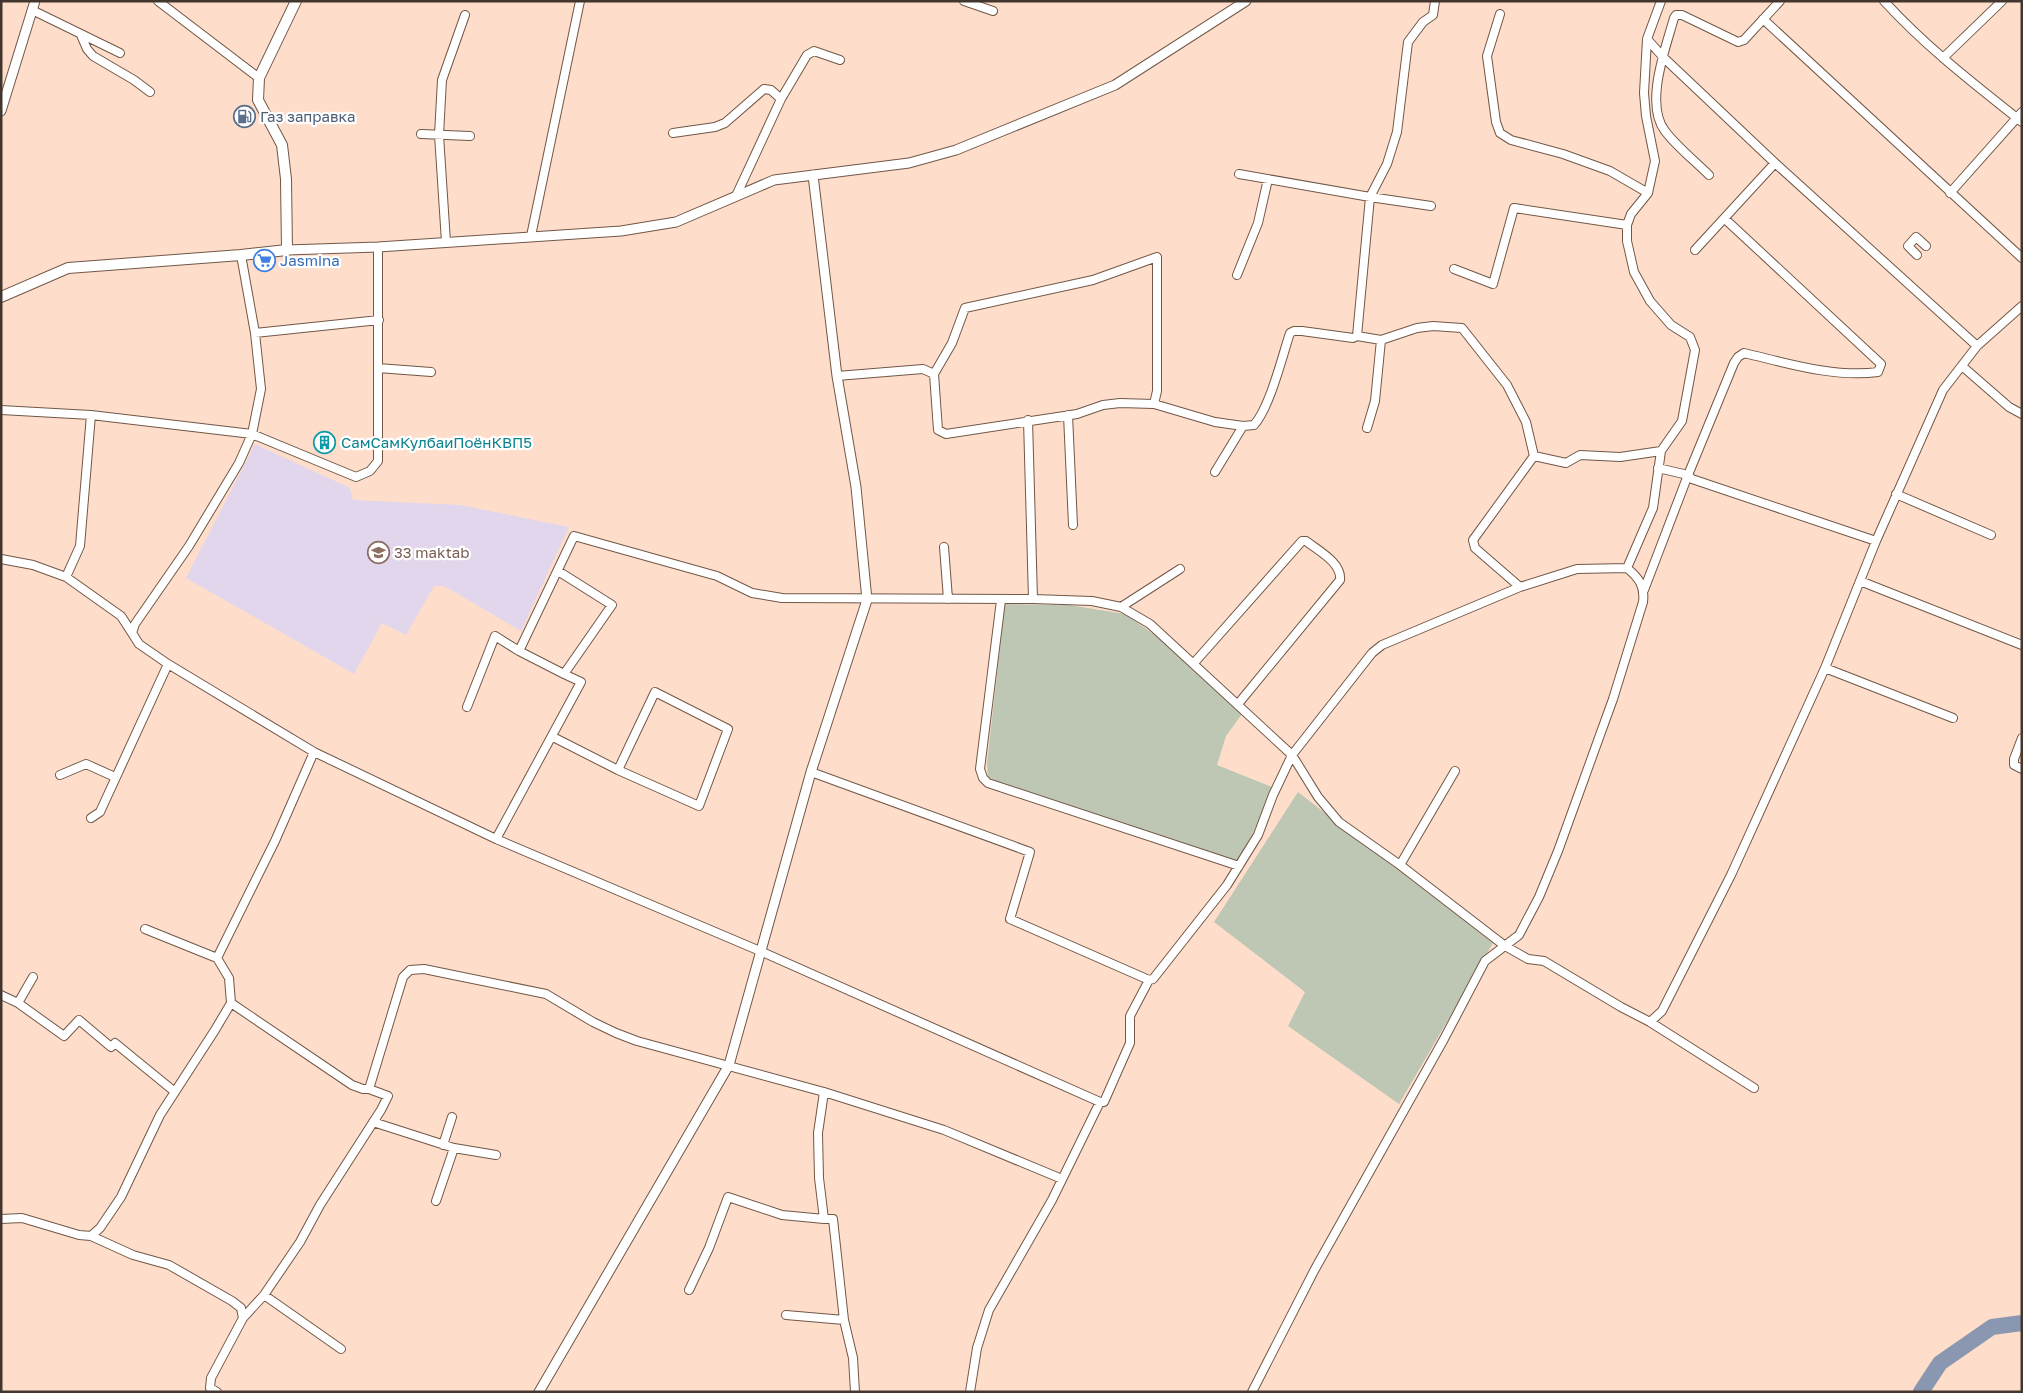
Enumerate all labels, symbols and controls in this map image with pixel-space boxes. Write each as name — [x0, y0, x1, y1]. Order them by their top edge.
fuel station icon: Газ заправка — [232, 105, 256, 129]
place label: Газ заправка — [260, 107, 355, 125]
supermarket icon: Jasmina — [252, 249, 276, 273]
place label: Jasmina — [280, 251, 340, 269]
building icon: СамСамКулбаиПоёнКВП5 — [313, 431, 337, 455]
place label: СамСамКулбаиПоёнКВП5 — [341, 433, 532, 451]
school or university icon: 33 maktab — [366, 541, 390, 565]
place label: 33 maktab — [394, 543, 470, 561]

